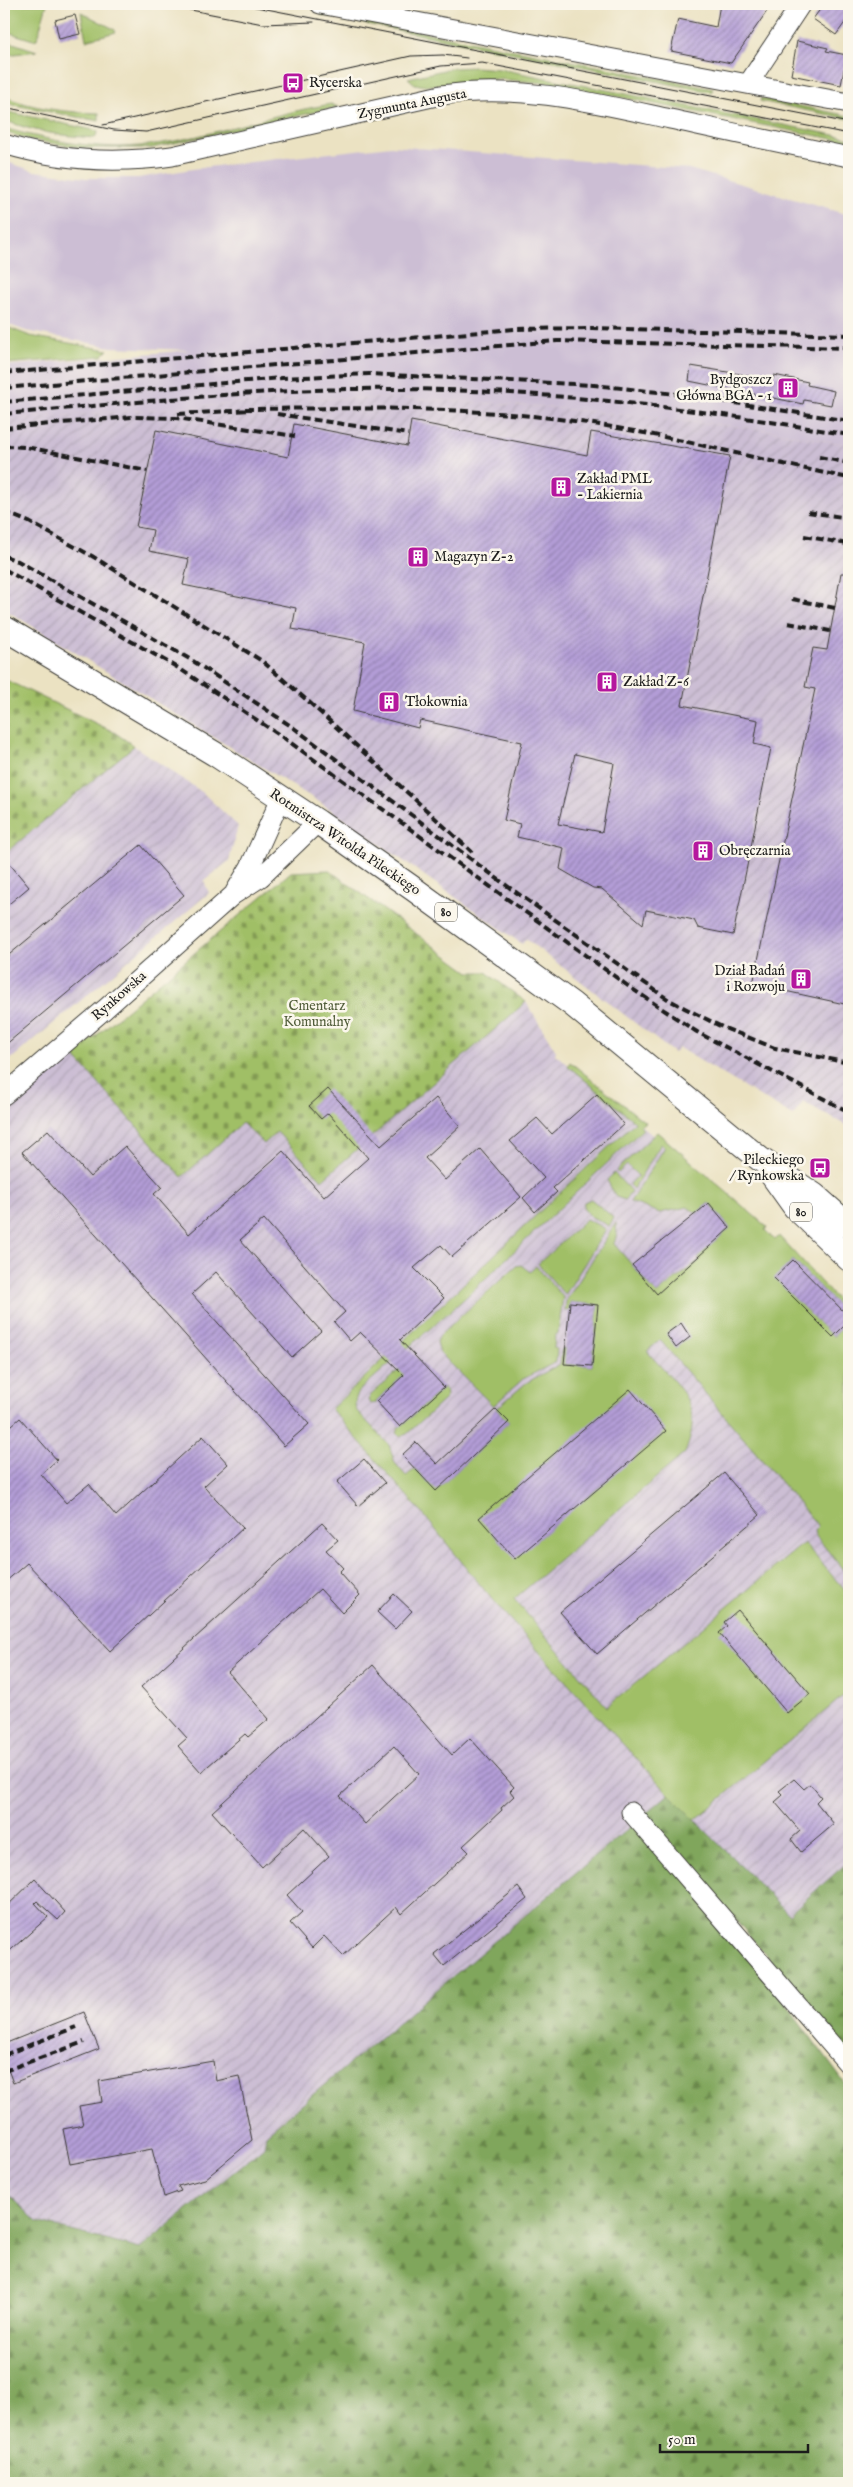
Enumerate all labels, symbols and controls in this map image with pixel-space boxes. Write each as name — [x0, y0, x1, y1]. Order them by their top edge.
bus stop icon: Rycerska — [281, 71, 305, 95]
place label: Rycerska — [309, 74, 363, 92]
street label: Zygmunta Augusta — [356, 84, 469, 123]
place label: Bydgoszcz Główna BGA - 1 — [676, 371, 773, 405]
building icon: Bydgoszcz Główna BGA - 1 — [776, 376, 800, 400]
place label: Zakład PML - Lakiernia — [577, 470, 652, 504]
building icon: Zakład PML - Lakiernia — [549, 475, 573, 499]
building icon: Magazyn Z-2 — [406, 545, 430, 569]
place label: Magazyn Z-2 — [434, 548, 514, 566]
building icon: Zakład Z-6 — [595, 670, 619, 694]
place label: Zakład Z-6 — [623, 673, 690, 691]
building icon: Tłokownia — [377, 690, 401, 714]
place label: Tłokownia — [405, 693, 469, 711]
street label: Rotmistrza Witolda Pileckiego — [266, 785, 424, 900]
building icon: Obręczarnia — [691, 839, 715, 863]
place label: Obręczarnia — [719, 842, 791, 860]
road number: 80 — [435, 902, 457, 922]
place label: Dział Badań i Rozwoju — [714, 962, 786, 996]
street label: Rynkowska — [88, 967, 151, 1025]
building icon: Dział Badań i Rozwoju — [789, 967, 813, 991]
park label: Cmentarz Komunalny — [283, 997, 351, 1031]
place label: Pileckiego / Rynkowska — [729, 1151, 805, 1185]
bus stop icon: Pileckiego / Rynkowska — [808, 1156, 832, 1180]
road number: 80 — [790, 1202, 812, 1222]
scale bar — [660, 2422, 808, 2454]
text: 50 m — [668, 2430, 696, 2449]

